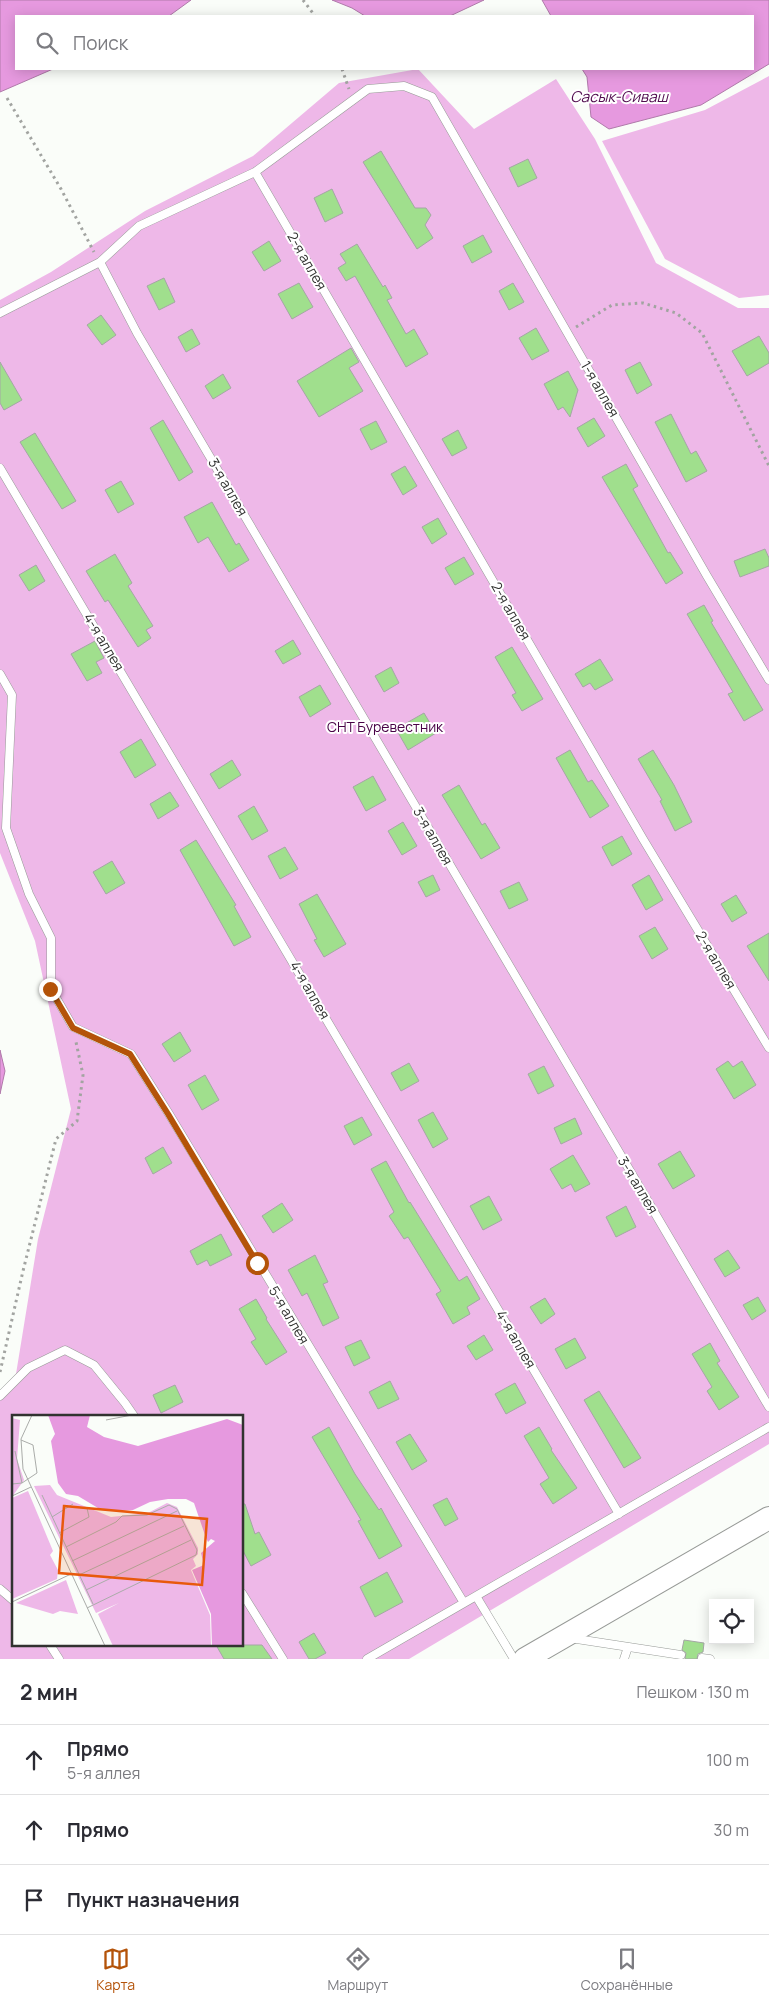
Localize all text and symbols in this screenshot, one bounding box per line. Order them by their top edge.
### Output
search box [15,15,754,70]
icon: search [33,29,61,57]
text: Поиск [73,30,128,56]
water label: Сасык-Сиваш [570,86,669,107]
street label: 2-я аллея [283,228,332,293]
street label: 1-я аллея [577,357,624,420]
street label: 3-я аллея [204,454,253,519]
street label: 2-я аллея [487,578,536,643]
street label: 4-я аллея [80,609,129,674]
park label: СНТ Буревестник [327,717,444,736]
street label: 3-я аллея [409,803,458,868]
street label: 2-я аллея [692,927,741,992]
street label: 4-я аллея [286,957,335,1022]
route end [39,978,62,1001]
street label: 3-я аллея [614,1152,663,1217]
route start [246,1252,269,1275]
street label: 5-я аллея [265,1282,314,1347]
street label: 4-я аллея [492,1306,541,1371]
inset map [12,1415,244,1646]
map controls [709,1599,754,1644]
button: locate [709,1599,754,1644]
text: 2 мин [20,1678,78,1706]
text: Пешком · 130 m [637,1681,749,1703]
text: Прямо [67,1736,129,1762]
icon: ahead [20,1746,48,1774]
text: 100 m [706,1749,749,1771]
text: 5-я аллея [67,1762,140,1784]
icon: ahead [20,1816,48,1844]
text: Прямо [67,1817,129,1843]
text: 30 m [714,1819,749,1841]
icon: arrive [20,1886,48,1914]
text: Пункт назначения [67,1887,240,1913]
tab: Карта [96,1945,135,1994]
tab: Маршрут [327,1945,388,1994]
tab: Сохранённые [581,1945,673,1994]

